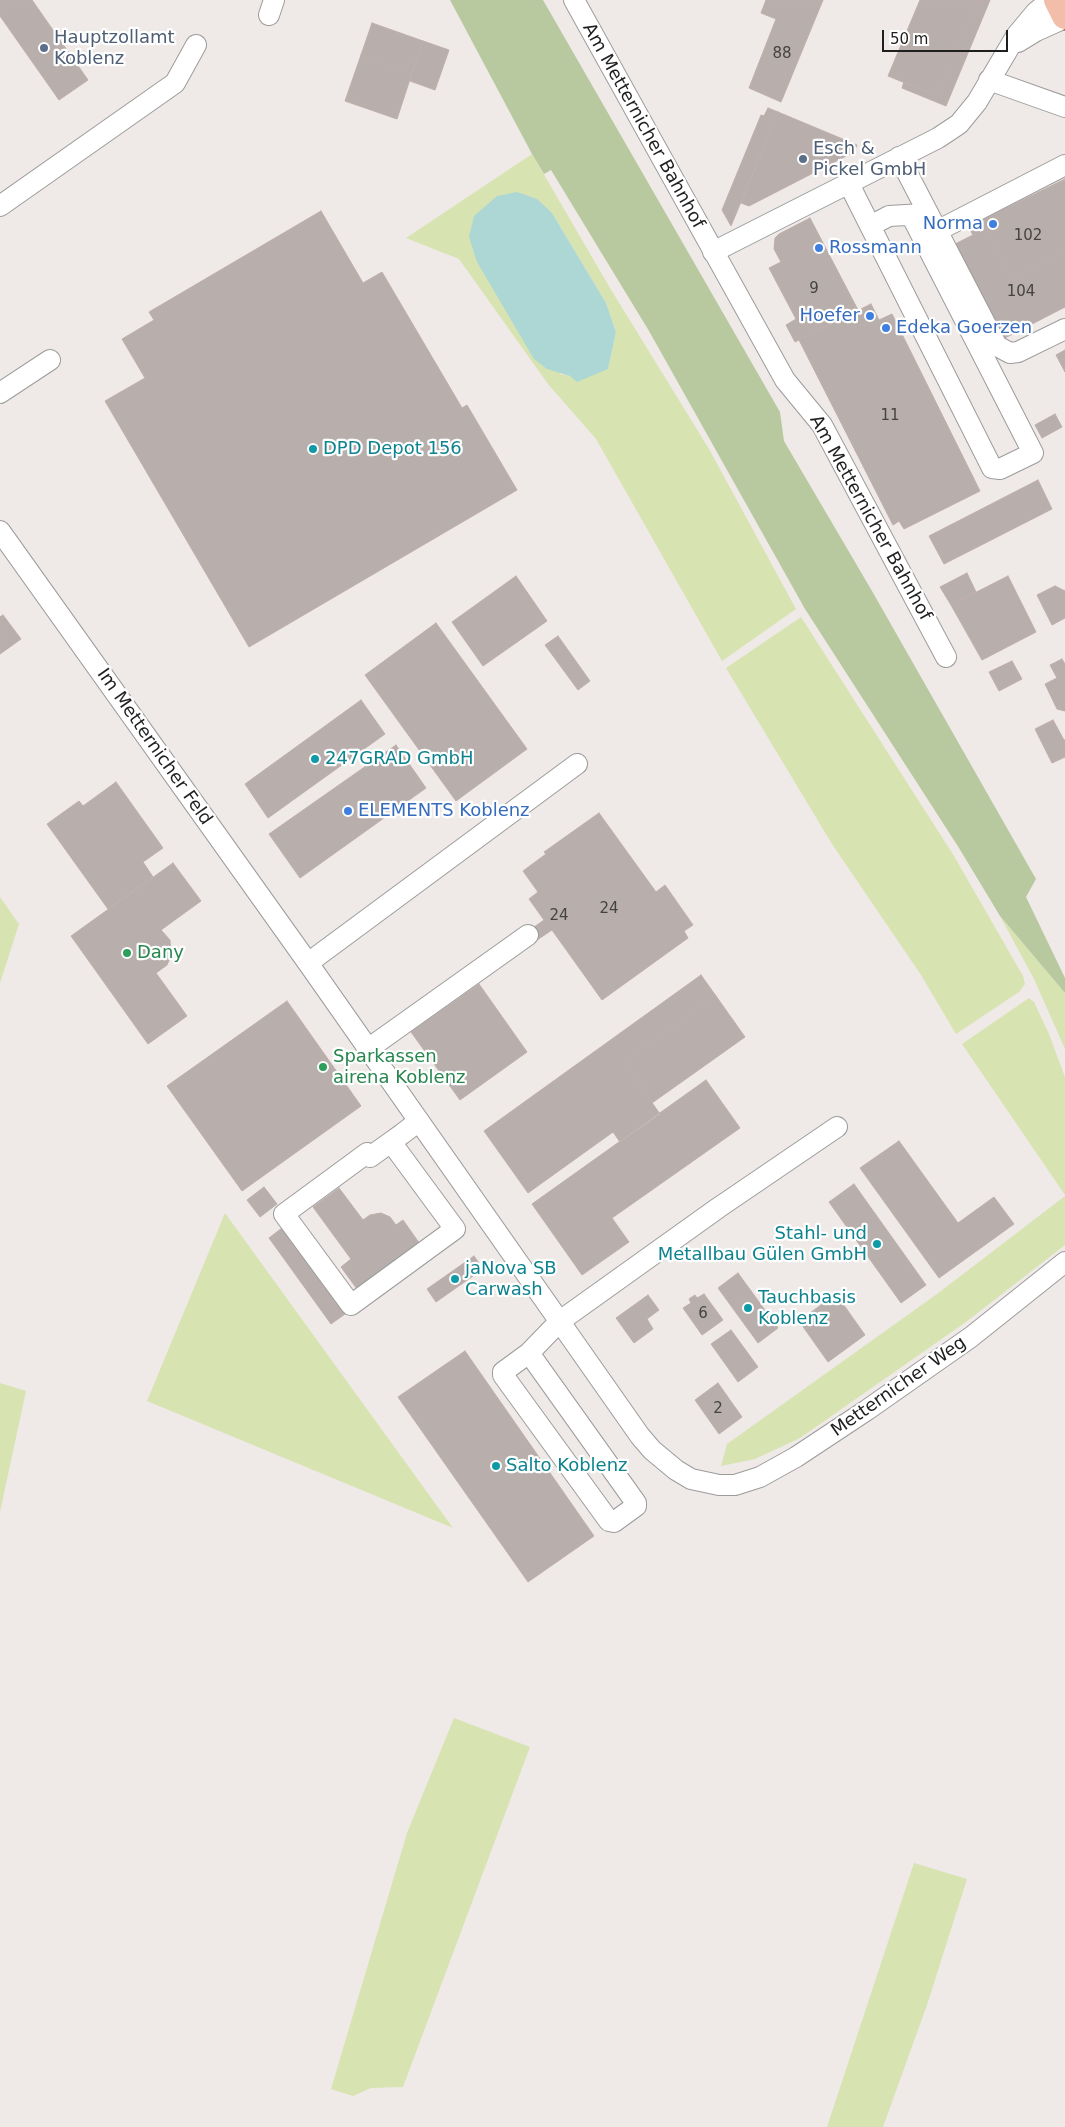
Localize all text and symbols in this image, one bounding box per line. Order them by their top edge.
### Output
street label: Am Metternicher Bahnhof [577,20,709,232]
scale bar [885,20,1011,52]
place label: Hauptzollamt Koblenz [54,27,175,70]
text: 50 m [890,30,928,48]
marker: Hauptzollamt Koblenz [38,42,50,54]
house number: 88 [772,45,792,63]
place label: Esch & Pickel GmbH [813,138,926,180]
marker: Esch & Pickel GmbH [797,153,809,165]
place label: Norma [923,213,983,235]
marker: Norma [987,218,999,230]
house number: 102 [1014,227,1042,245]
place label: Rossmann [829,237,922,259]
marker: Rossmann [813,242,825,254]
house number: 9 [809,280,819,298]
house number: 104 [1007,283,1035,301]
place label: Hoefer [800,305,860,327]
marker: Hoefer [864,310,876,322]
place label: Edeka Goerzen [896,317,1032,339]
marker: Edeka Goerzen [880,322,892,334]
house number: 11 [880,407,900,425]
street label: Am Metternicher Bahnhof [804,412,936,624]
place label: DPD Depot 156 [323,438,462,460]
marker: DPD Depot 156 [307,443,319,455]
street label: Im Metternicher Feld [92,665,216,829]
place label: 247GRAD GmbH [325,748,473,770]
marker: 247GRAD GmbH [309,753,321,765]
place label: ELEMENTS Koblenz [358,800,530,822]
marker: ELEMENTS Koblenz [342,805,354,817]
house number: 24 [599,900,619,918]
house number: 24 [549,907,569,925]
place label: Dany [137,942,184,964]
marker: Dany [121,947,133,959]
place label: Sparkassen airena Koblenz [333,1046,466,1088]
marker: Sparkassen airena Koblenz [317,1061,329,1073]
place label: Stahl- und Metallbau Gülen GmbH [658,1223,867,1266]
marker: Stahl- und Metallbau Gülen GmbH [871,1238,883,1250]
place label: jaNova SB Carwash [465,1258,557,1300]
marker: jaNova SB Carwash [449,1273,461,1285]
place label: Tauchbasis Koblenz [758,1287,856,1330]
marker: Tauchbasis Koblenz [742,1302,754,1314]
house number: 6 [698,1305,708,1323]
street label: Metternicher Weg [827,1332,971,1442]
house number: 2 [713,1400,723,1418]
place label: Salto Koblenz [506,1455,628,1477]
marker: Salto Koblenz [490,1460,502,1472]

